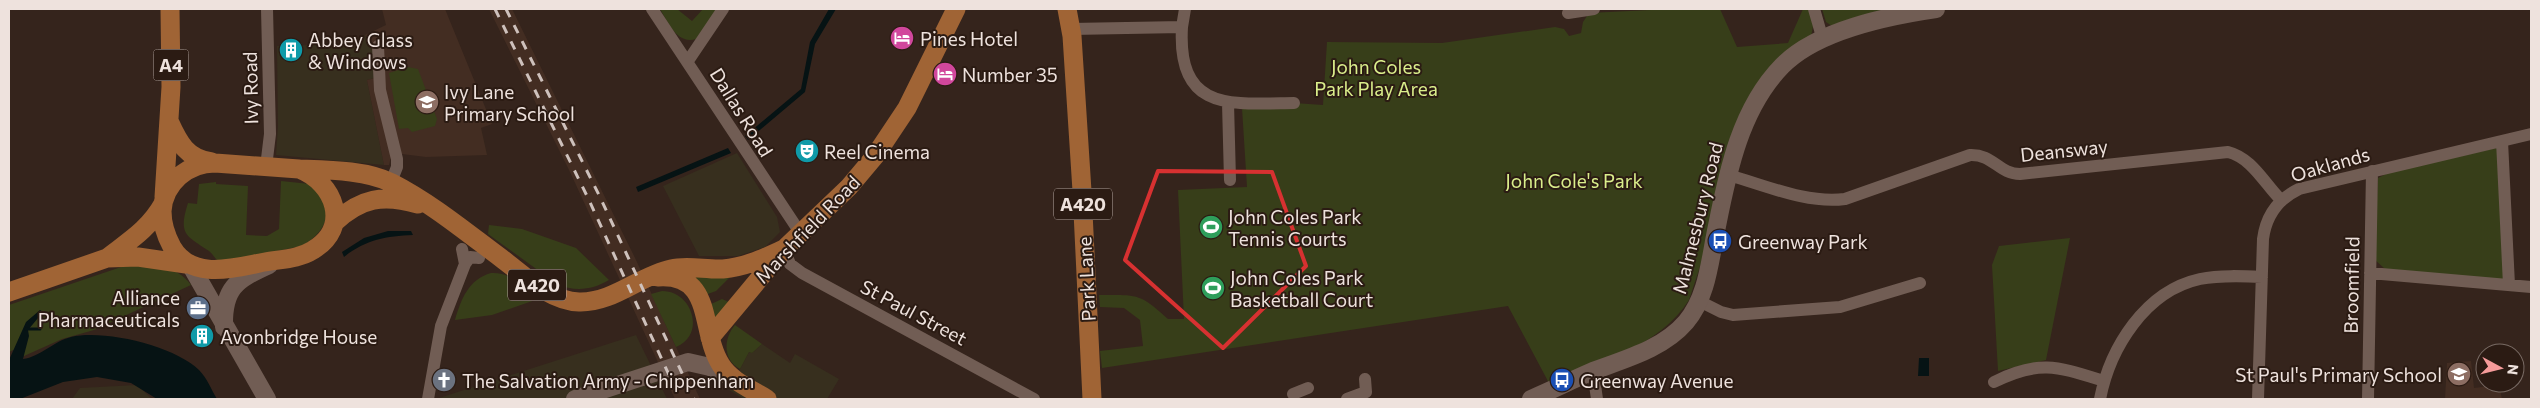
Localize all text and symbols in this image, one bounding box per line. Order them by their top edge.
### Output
hotel icon: Pines Hotel [889,25,915,51]
place label: Pines Hotel [920,27,1018,50]
place label: Abbey Glass & Windows [308,28,413,73]
building icon: Abbey Glass & Windows [278,37,304,63]
road number: A4 [154,50,188,80]
street label: Ivy Road [238,51,262,125]
park label: John Coles Park Play Area [1314,55,1438,100]
hotel icon: Number 35 [932,61,958,87]
street label: Dallas Road [706,63,778,161]
place label: Number 35 [962,63,1058,86]
place label: Ivy Lane Primary School [444,80,575,125]
school or university icon: Ivy Lane Primary School [414,89,440,115]
street label: Deansway [2019,134,2109,166]
theatre icon: Reel Cinema [794,138,820,164]
place label: Reel Cinema [824,140,930,163]
street label: Malmesbury Road [1667,140,1727,296]
street label: Oaklands [2288,142,2372,186]
park label: John Cole's Park [1505,169,1643,192]
street label: Marshfield Road [750,170,864,288]
road number: A420 [1054,188,1112,220]
place label: John Coles Park Tennis Courts [1228,205,1362,250]
sports icon: John Coles Park Tennis Courts [1198,214,1224,240]
bus stop icon: Greenway Park [1707,228,1733,254]
place label: Greenway Park [1738,230,1868,253]
street label: Park Lane [1072,236,1100,322]
street label: Broomfield [2339,236,2363,334]
place label: John Coles Park Basketball Court [1230,266,1373,311]
road number: A420 [508,270,566,300]
street label: St Paul Street [857,274,971,350]
sports icon: John Coles Park Basketball Court [1200,275,1226,301]
place label: Alliance Pharmaceuticals [38,286,180,331]
office icon: Alliance Pharmaceuticals [185,295,211,321]
building icon: Avonbridge House [189,323,215,349]
place label: Avonbridge House [220,325,377,348]
north arrow [2475,343,2525,393]
school or university icon: St Paul's Primary School [2446,361,2472,387]
place label: St Paul's Primary School [2235,363,2442,386]
text: N [2504,363,2522,376]
church icon: The Salvation Army - Chippenham [431,367,457,393]
bus stop icon: Greenway Avenue [1549,367,1575,393]
place label: The Salvation Army - Chippenham [462,369,754,392]
place label: Greenway Avenue [1580,369,1733,392]

